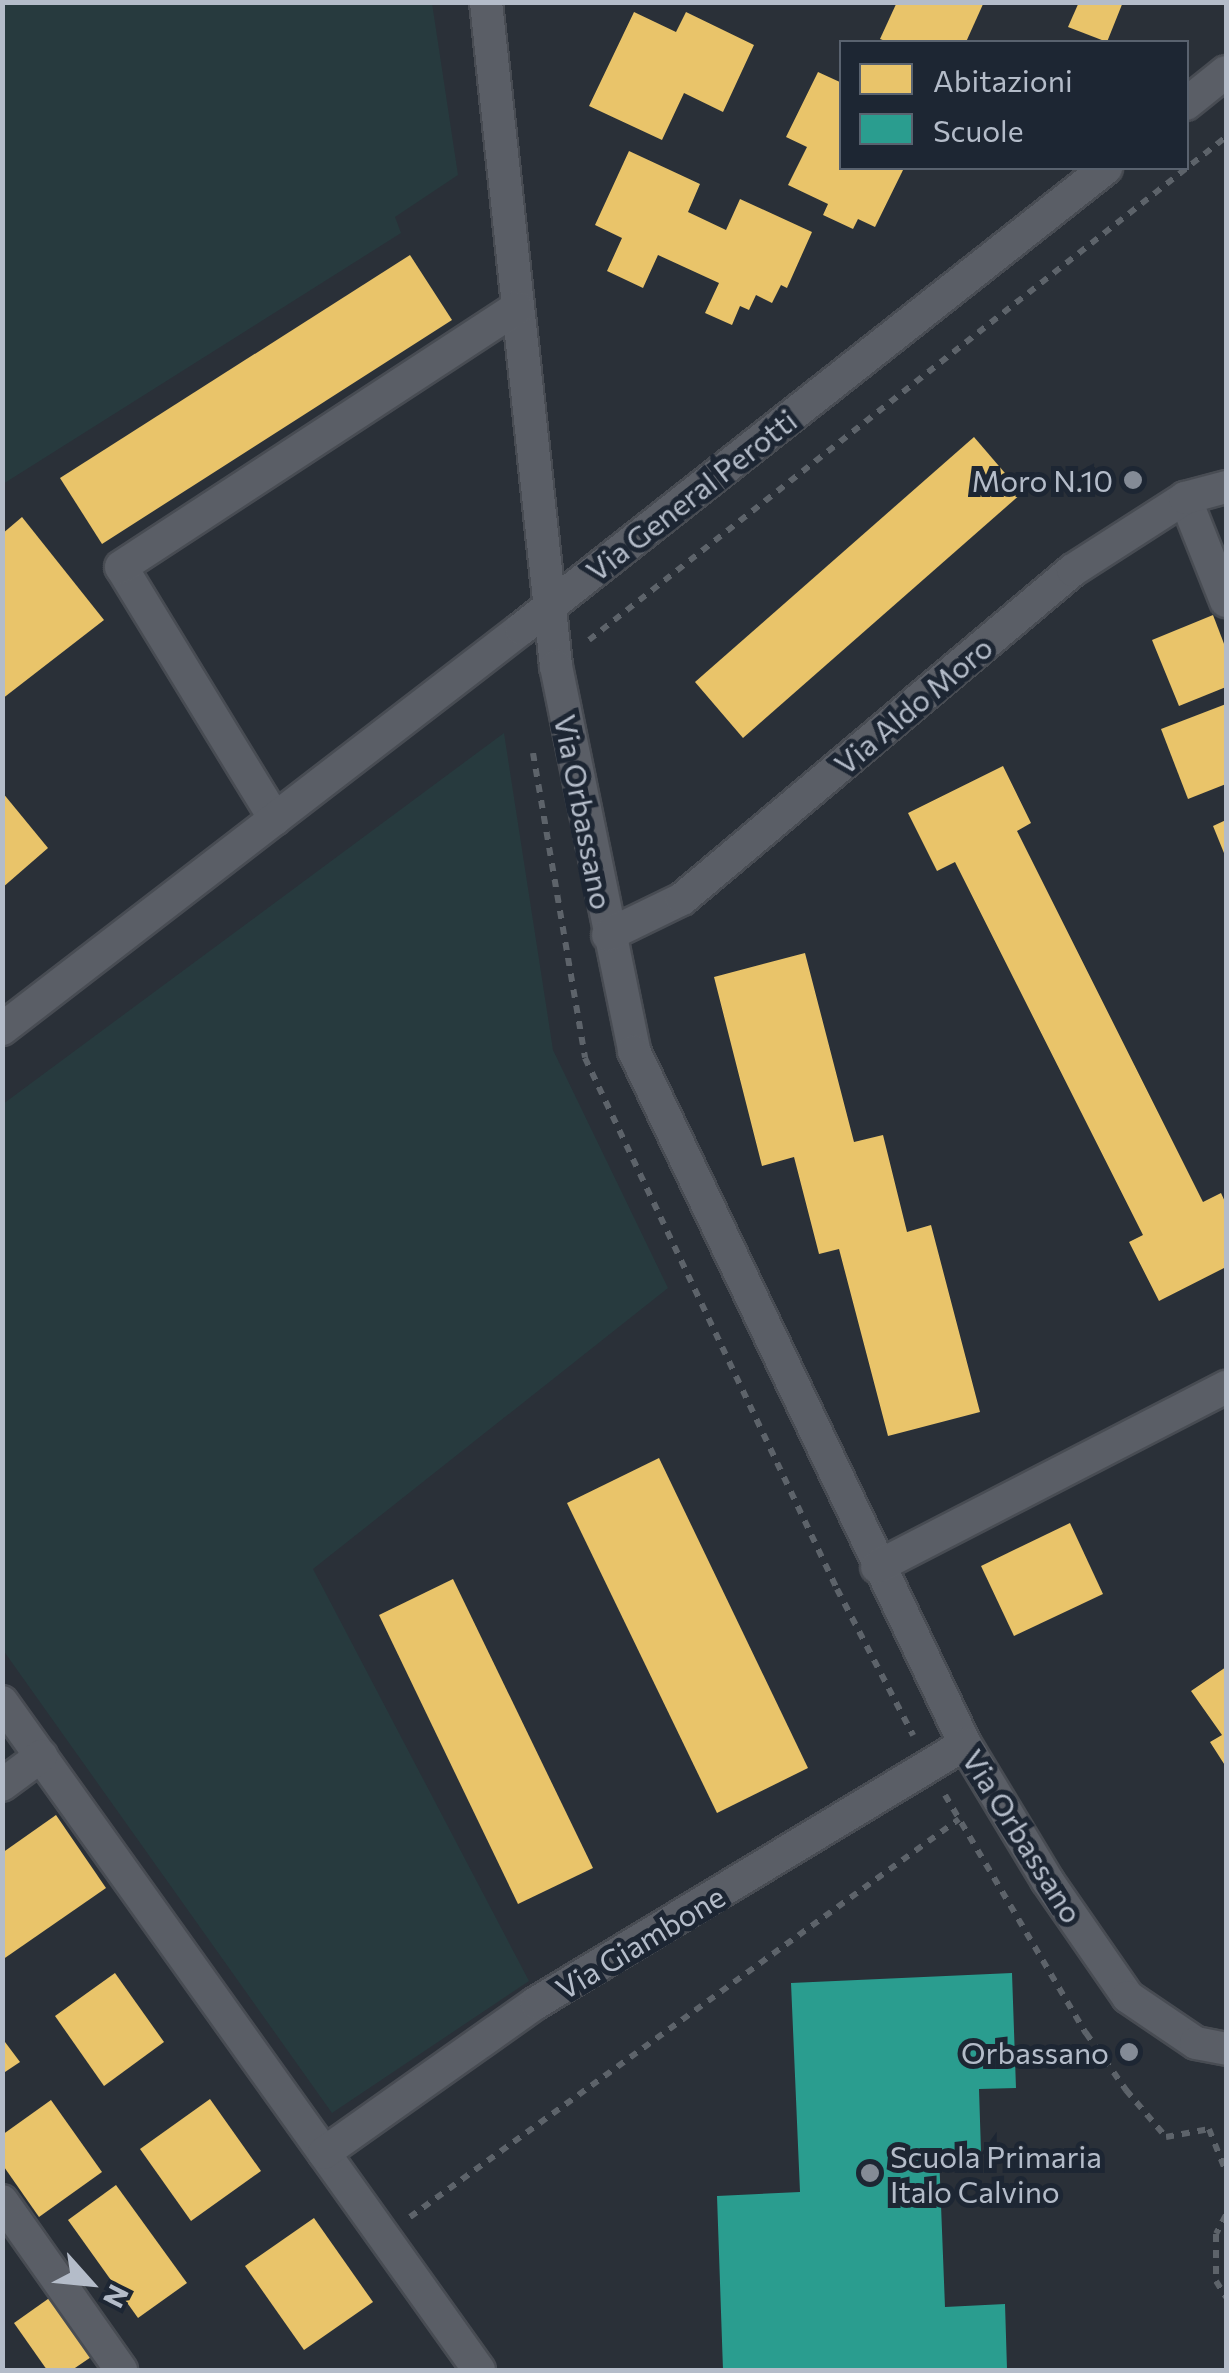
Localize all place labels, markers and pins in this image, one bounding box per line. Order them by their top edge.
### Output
place label: Moro N.10 [972,462,1113,498]
marker: Moro N.10 [1122,469,1144,491]
place label: Orbassano [961,2034,1109,2070]
marker: Orbassano [1118,2041,1140,2063]
place label: Scuola Primaria Italo Calvino [890,2138,1102,2208]
marker: Scuola Primaria Italo Calvino [859,2162,881,2184]

